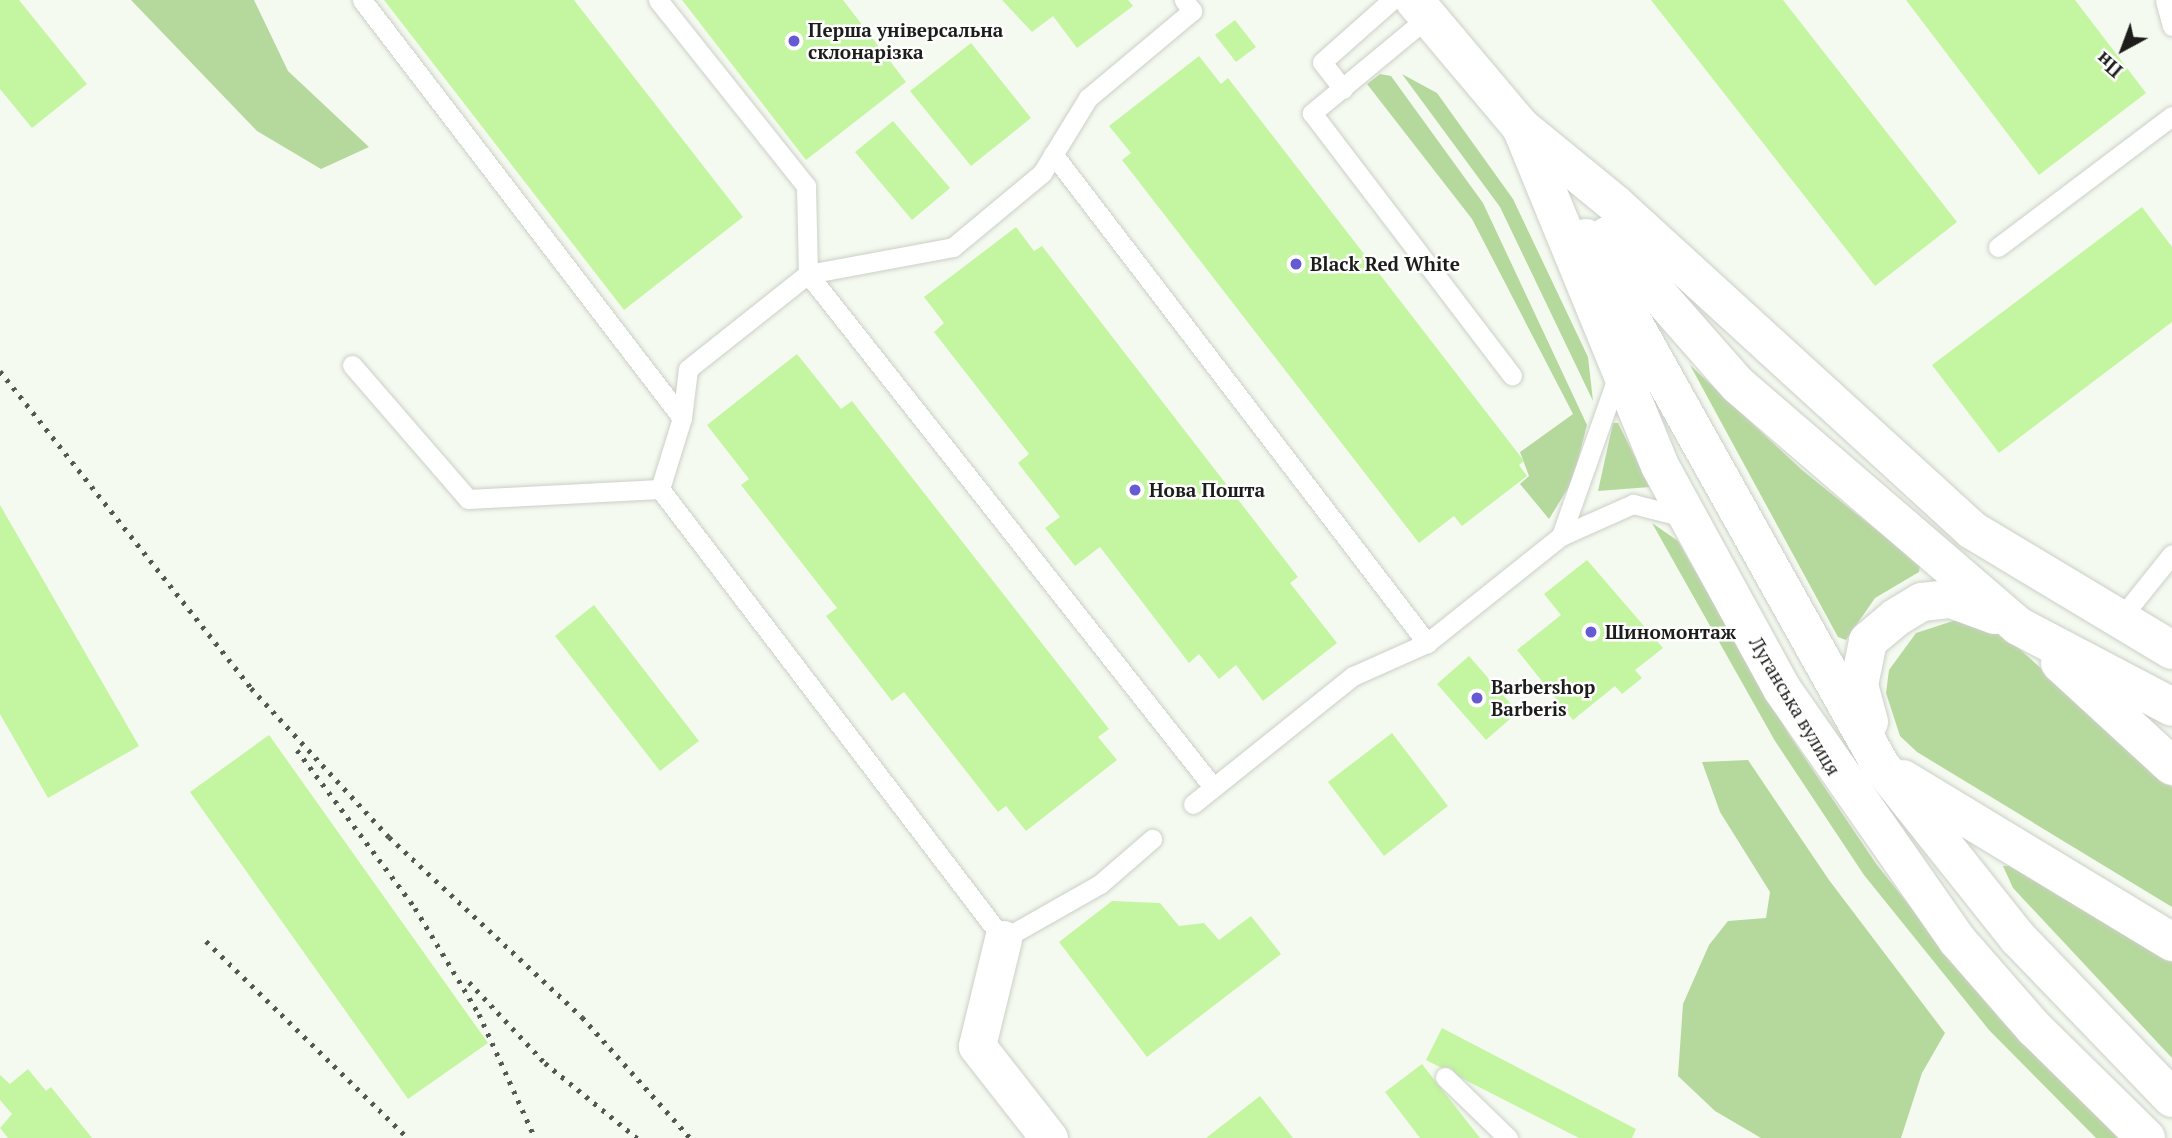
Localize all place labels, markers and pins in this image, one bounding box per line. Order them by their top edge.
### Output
place label: Перша універсальна склонарізка [808,19,1003,63]
marker: Перша універсальна склонарізка [786,33,802,49]
place label: Black Red White [1310,253,1460,275]
marker: Black Red White [1288,256,1304,272]
place label: Нова Пошта [1149,479,1265,501]
marker: Нова Пошта [1127,482,1143,498]
place label: Шиномонтаж [1605,621,1736,643]
marker: Шиномонтаж [1583,624,1599,640]
place label: Barbershop Barberis [1491,676,1595,720]
marker: Barbershop Barberis [1469,690,1485,706]

